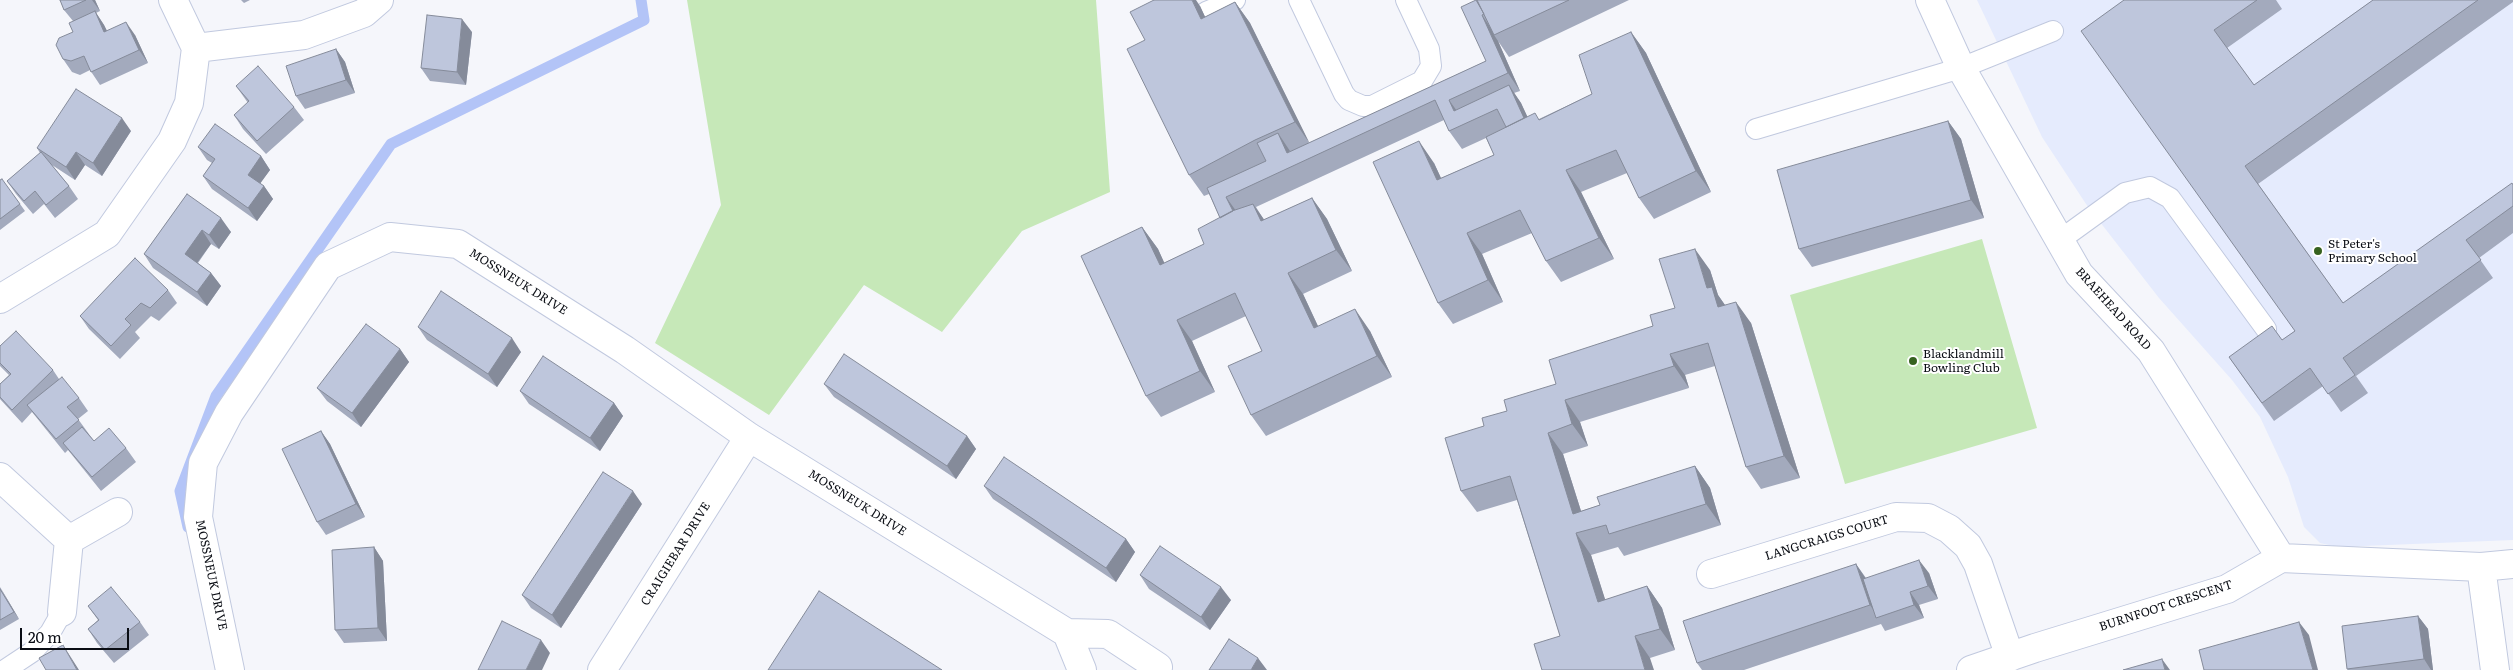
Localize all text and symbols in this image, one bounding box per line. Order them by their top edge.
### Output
place label: St Peter's Primary School [2328,237,2417,265]
marker: St Peter's Primary School [2312,245,2324,257]
street label: MOSSNEUK DRIVE [466,246,570,318]
street label: BRAEHEAD ROAD [2072,265,2154,353]
place label: Blacklandmill Bowling Club [1923,347,2004,375]
marker: Blacklandmill Bowling Club [1907,355,1919,367]
street label: MOSSNEUK DRIVE [805,467,909,539]
street label: CRAIGIEBAR DRIVE [638,500,714,608]
street label: LANGCRAIGS COURT [1763,512,1891,564]
street label: MOSSNEUK DRIVE [192,518,230,632]
street label: BURNFOOT CRESCENT [2097,578,2235,634]
scale bar [22,618,131,650]
text: 20 m [28,625,62,648]

